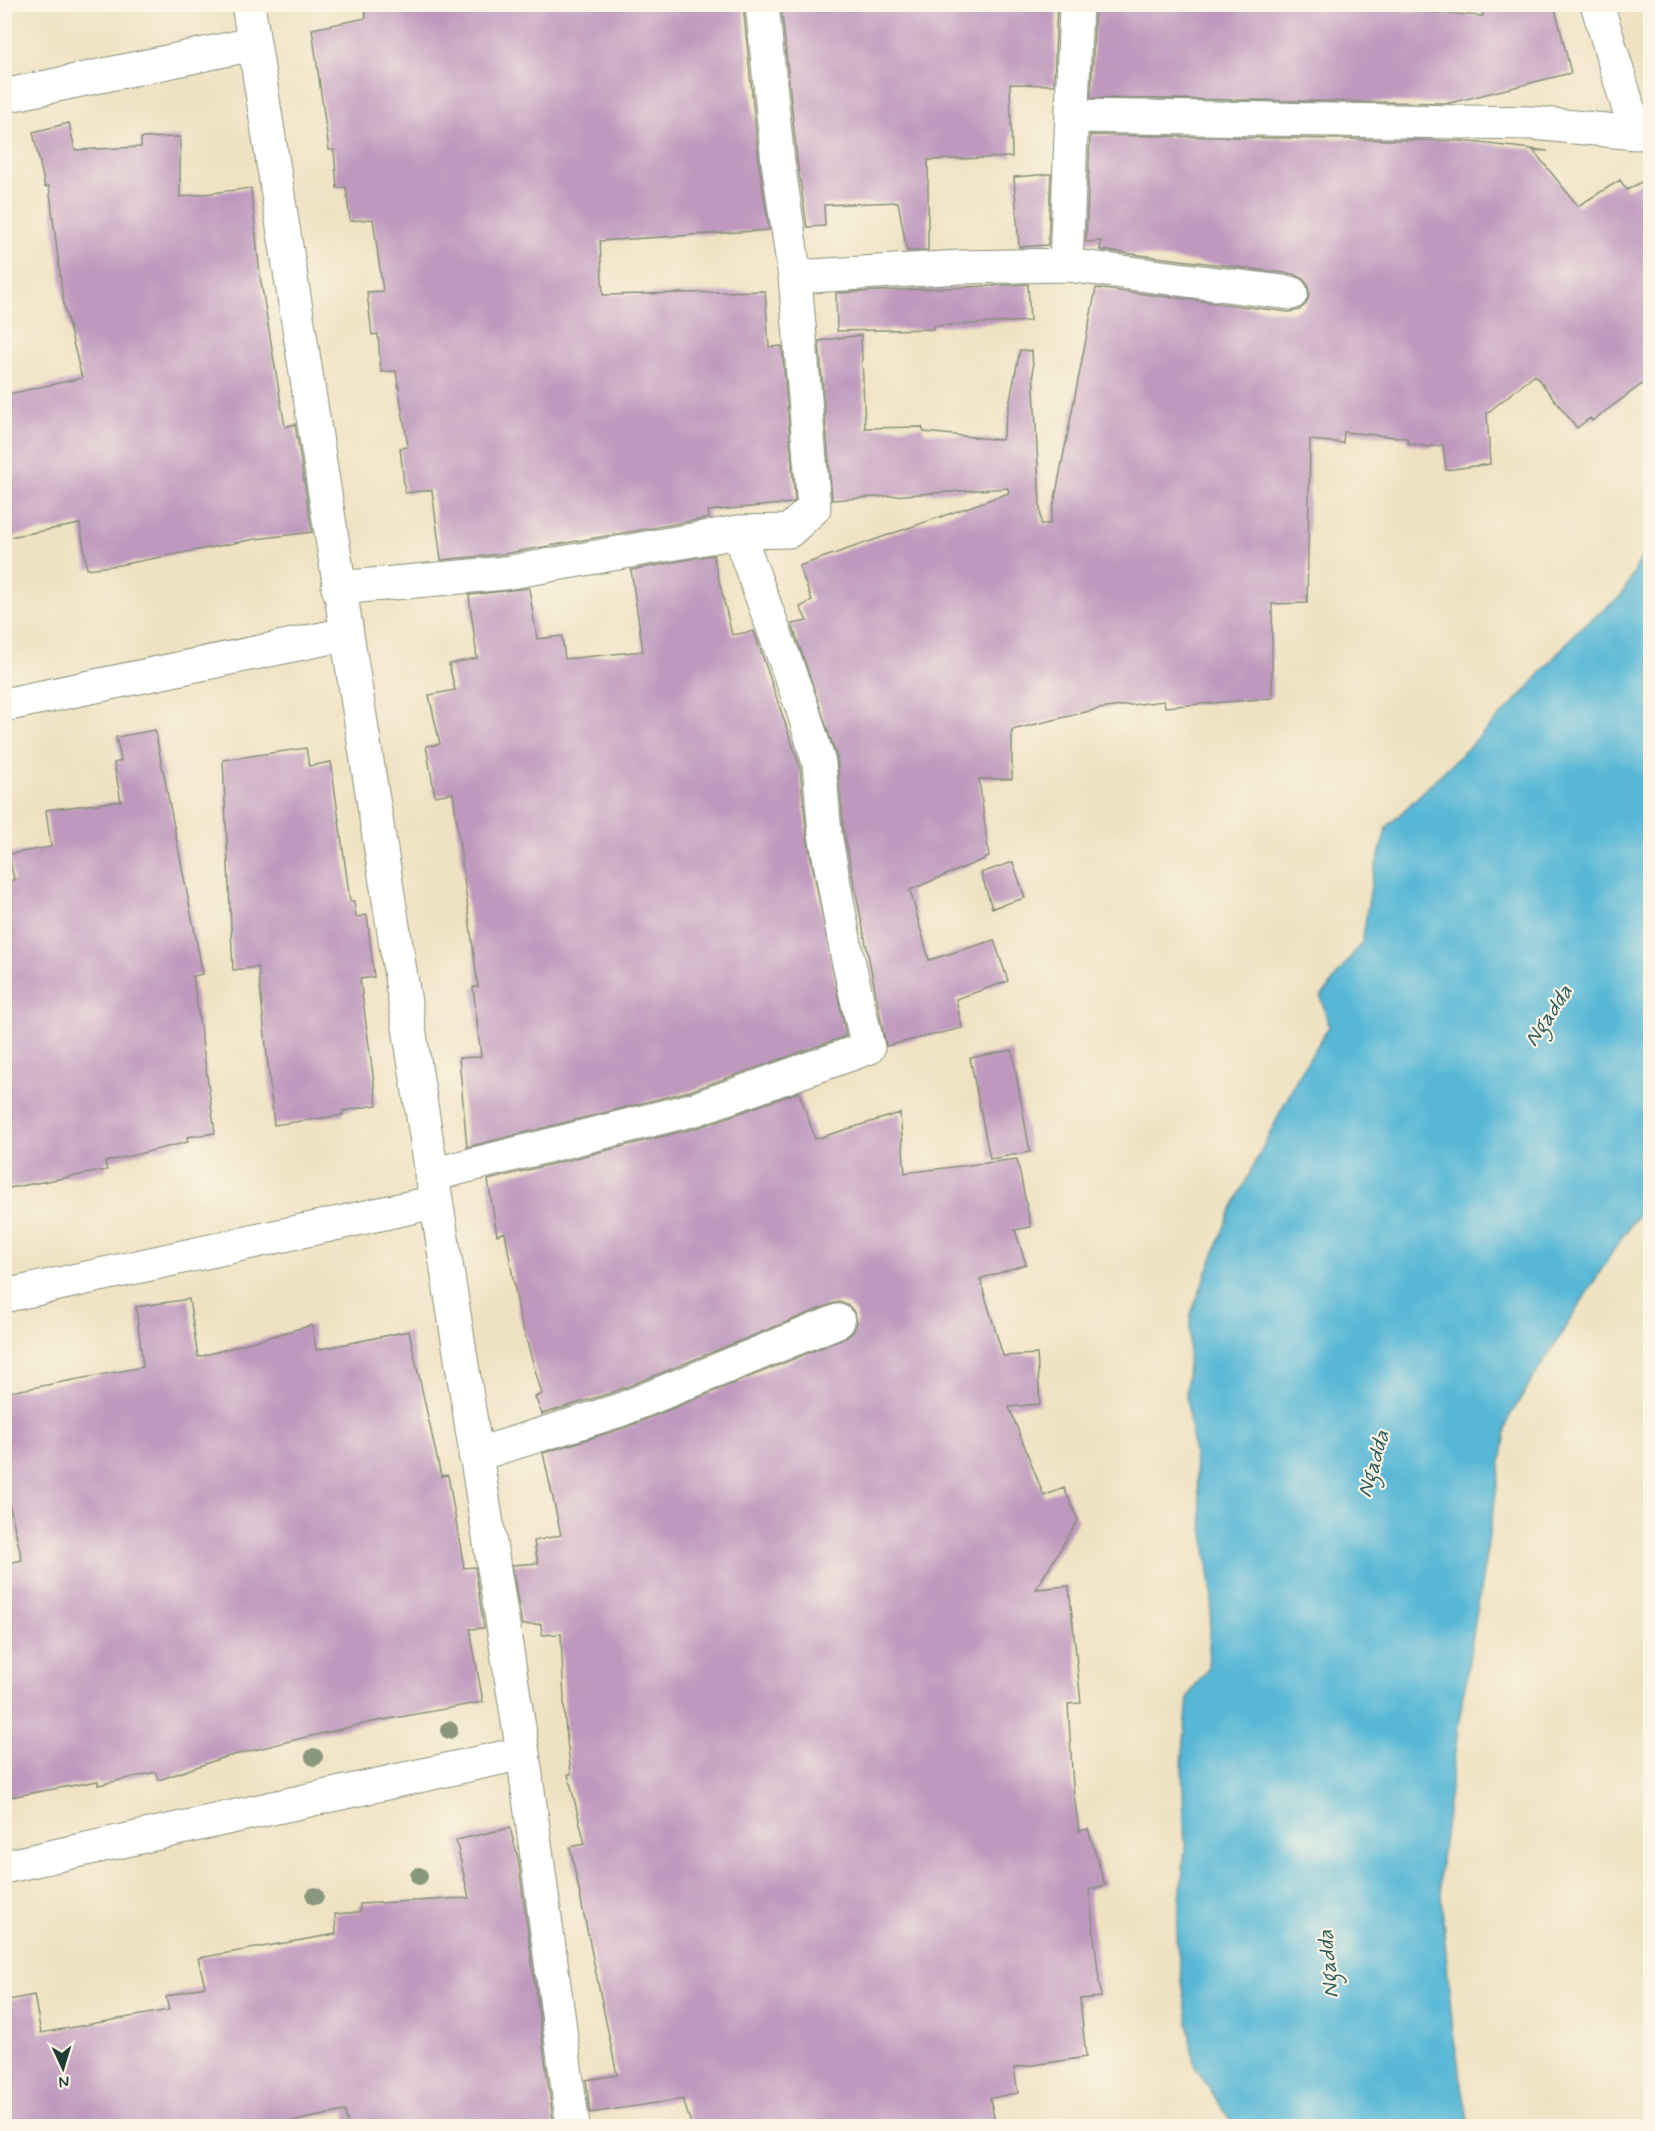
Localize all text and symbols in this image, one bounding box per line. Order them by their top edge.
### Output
water label: Ngadda [1518,980,1582,1054]
water label: Ngadda [1351,1427,1400,1502]
water label: Ngadda [1312,1928,1349,1999]
north arrow [33,2038,93,2098]
text: N [58,2071,70,2092]

